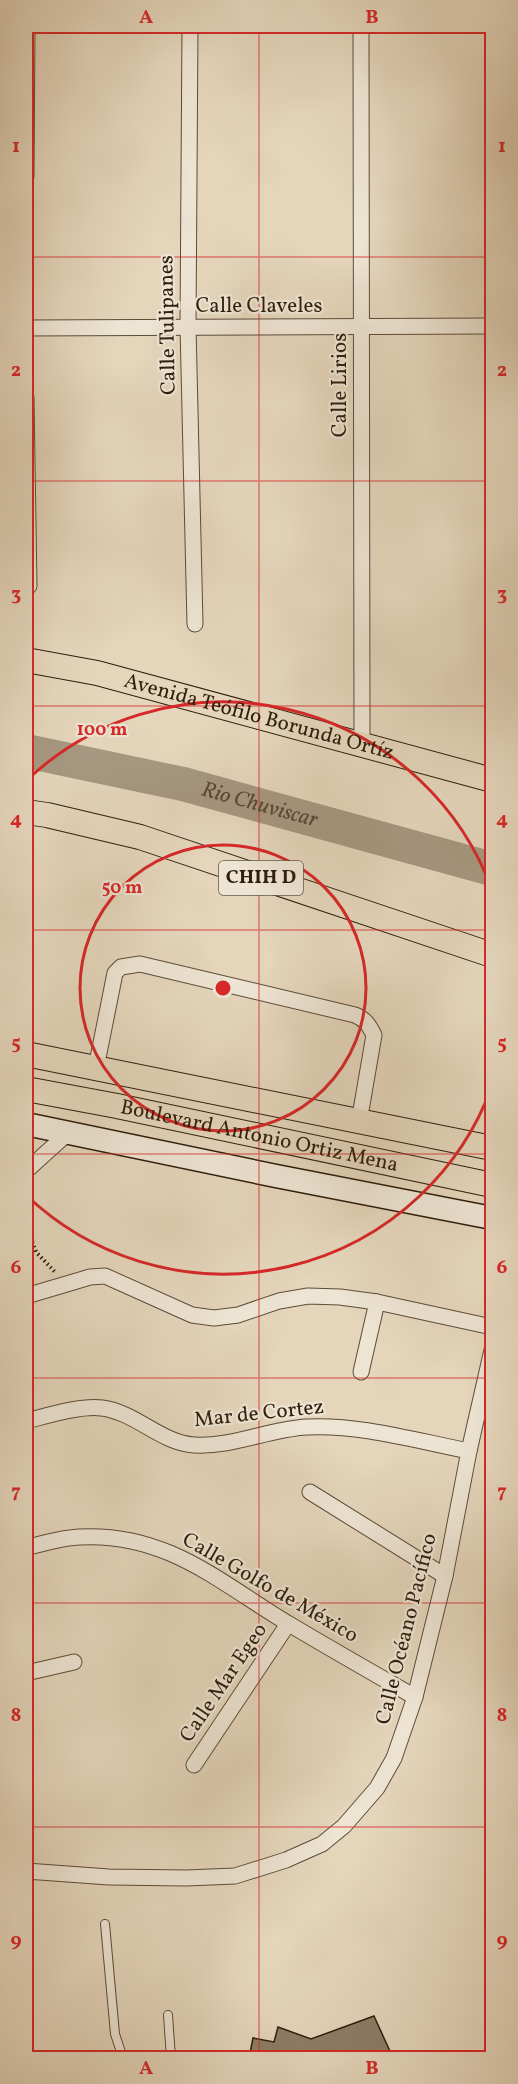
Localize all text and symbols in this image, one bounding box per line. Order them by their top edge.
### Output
text: A [139,4,153,32]
text: B [365,4,379,32]
text: 1 [12,133,20,161]
text: 1 [498,133,506,161]
street label: Calle Tulipanes [152,255,184,395]
street label: Calle Claveles [196,292,322,321]
street label: Calle Lirios [326,333,355,437]
text: 2 [11,357,21,385]
text: 2 [497,357,507,385]
text: 3 [11,581,21,609]
text: 3 [497,581,507,609]
street label: Avenida Teófilo Borunda Ortíz [121,666,397,767]
text: 100 m [77,718,127,743]
water label: Rio Chuviscar [198,774,322,836]
text: 4 [10,806,22,834]
text: 4 [496,806,508,834]
road number: CHIH D [219,861,303,895]
text: 50 m [102,876,142,901]
centre of rings [213,978,233,998]
text: 5 [11,1030,21,1058]
text: 5 [497,1030,507,1058]
street label: Boulevard Antonio Ortiz Mena [118,1093,401,1179]
text: 6 [11,1254,22,1282]
text: 6 [497,1254,508,1282]
street label: Mar de Cortez [193,1393,325,1435]
text: 7 [11,1478,21,1506]
text: 7 [497,1478,507,1506]
street label: Calle Golfo de México [177,1526,363,1650]
street label: Calle Océano Pacífico [369,1530,445,1728]
street label: Calle Mar Egeo [173,1618,275,1748]
text: 8 [11,1702,21,1730]
text: 8 [497,1702,507,1730]
text: 9 [10,1927,22,1955]
text: 9 [496,1927,508,1955]
text: A [139,2055,153,2083]
text: B [365,2055,379,2083]

